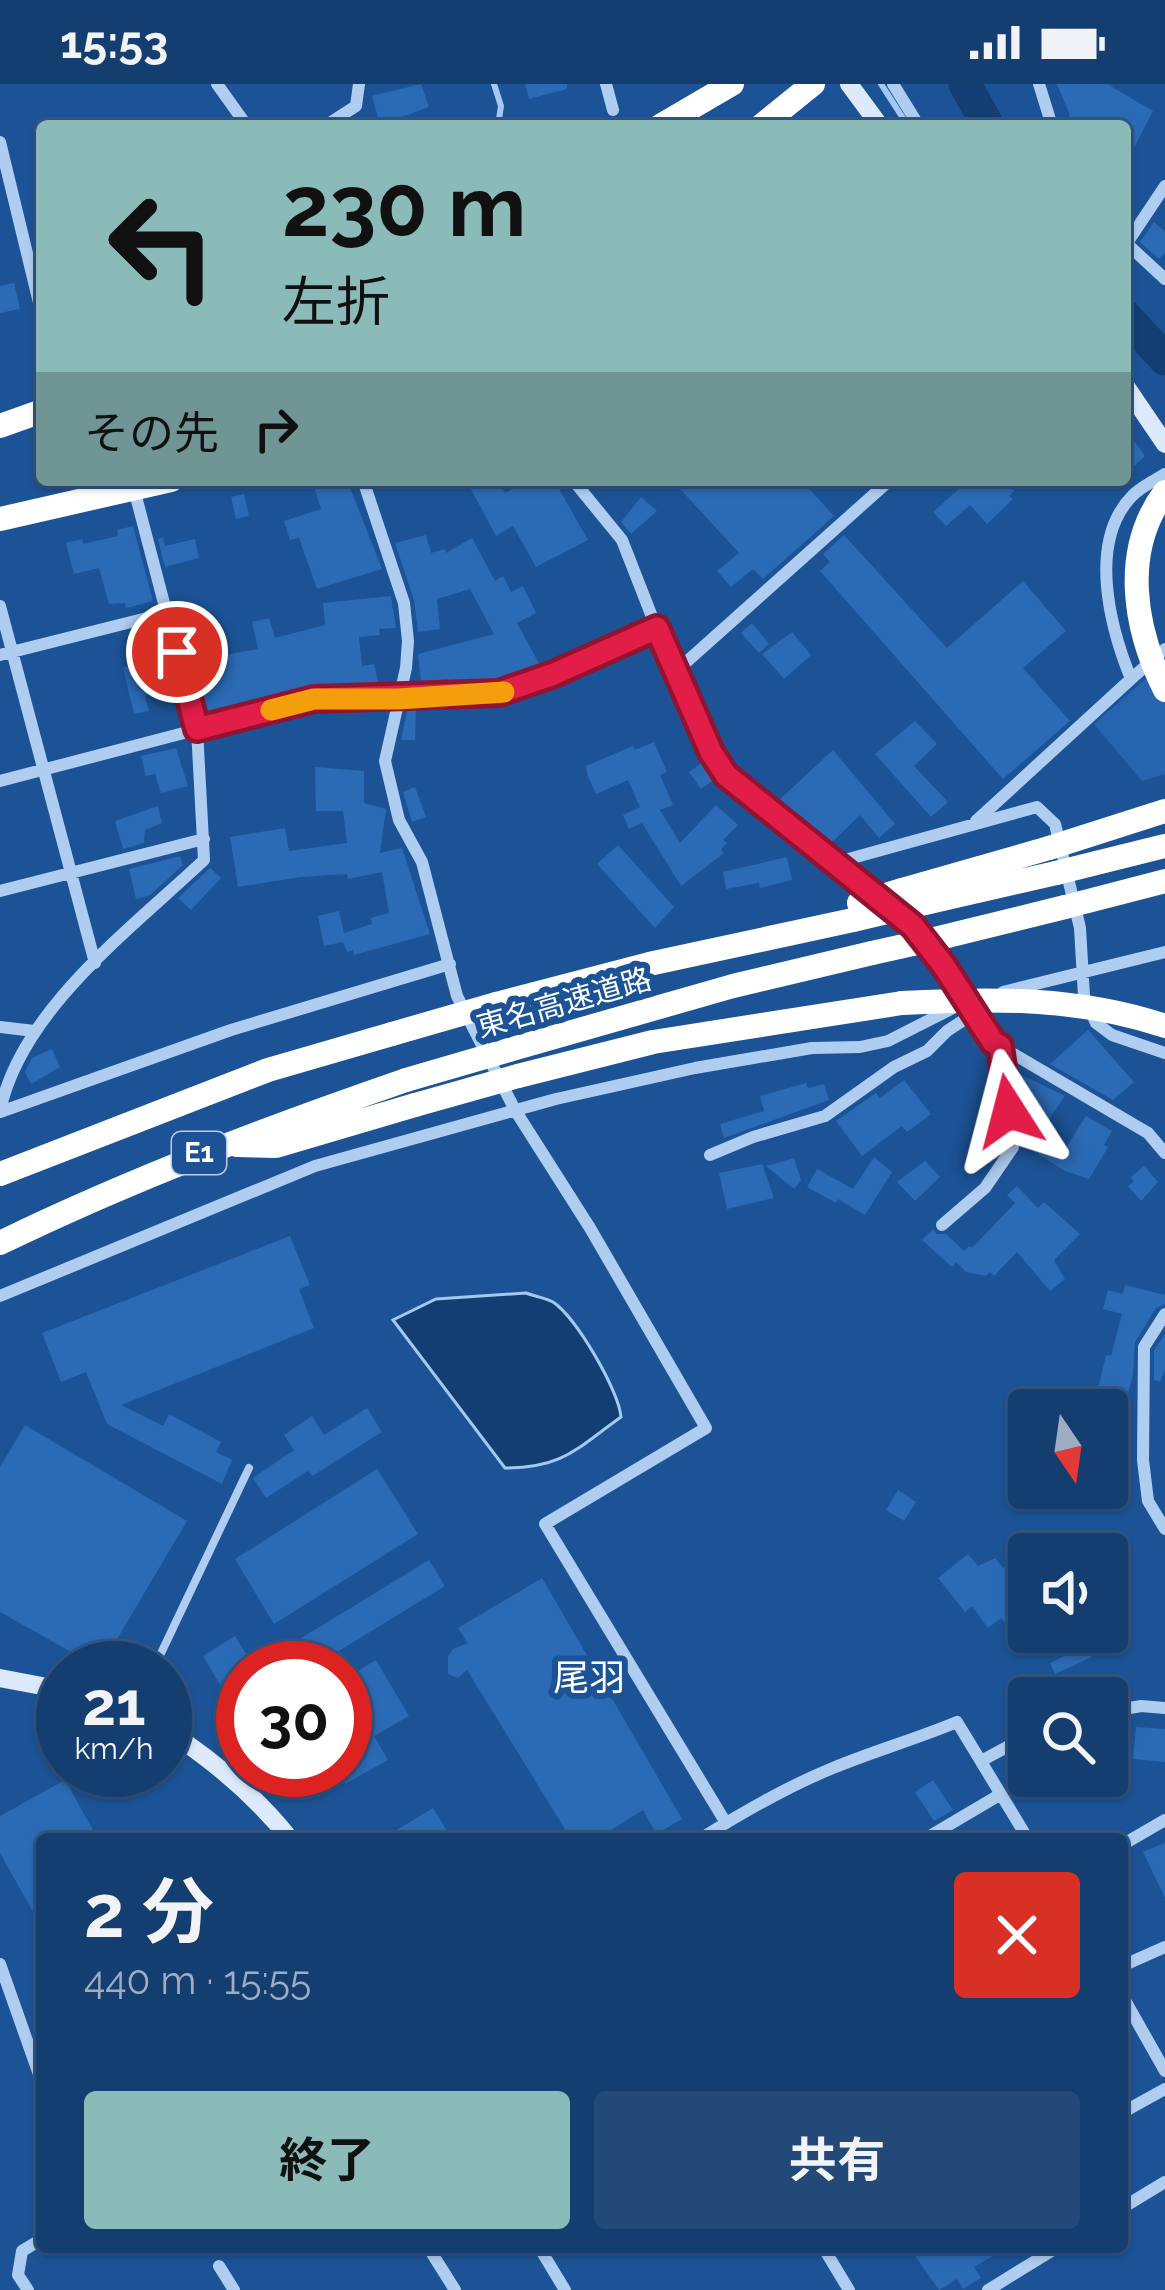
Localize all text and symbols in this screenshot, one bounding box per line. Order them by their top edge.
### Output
text: 15:53 [60,16,168,69]
text: 230 m [282,157,526,256]
icon: left [84,168,240,324]
text: 左折 [282,270,390,334]
icon: right [243,396,309,462]
text: その先 [84,407,219,460]
pin [126,601,228,703]
icon: arrive [144,619,210,685]
street label: 東名高速道路 [473,961,655,1044]
position arrow [946,1048,1072,1174]
road number: E1 [172,1132,226,1174]
north arrow [1008,1389,1128,1509]
map controls [1008,1389,1128,1797]
button: sound [1008,1533,1128,1653]
speed limit sign: 30 [216,1641,372,1797]
district label: 尾羽 [553,1656,625,1698]
text: 21 [82,1669,146,1739]
button: search [1008,1677,1128,1797]
text: km/h [74,1731,154,1766]
text: 2 分 [84,1869,214,1954]
button: close [954,1872,1080,1998]
text: 440 m · 15:55 [84,1957,311,2003]
button: 終了 [84,2091,570,2229]
button: 共有 [594,2091,1080,2229]

